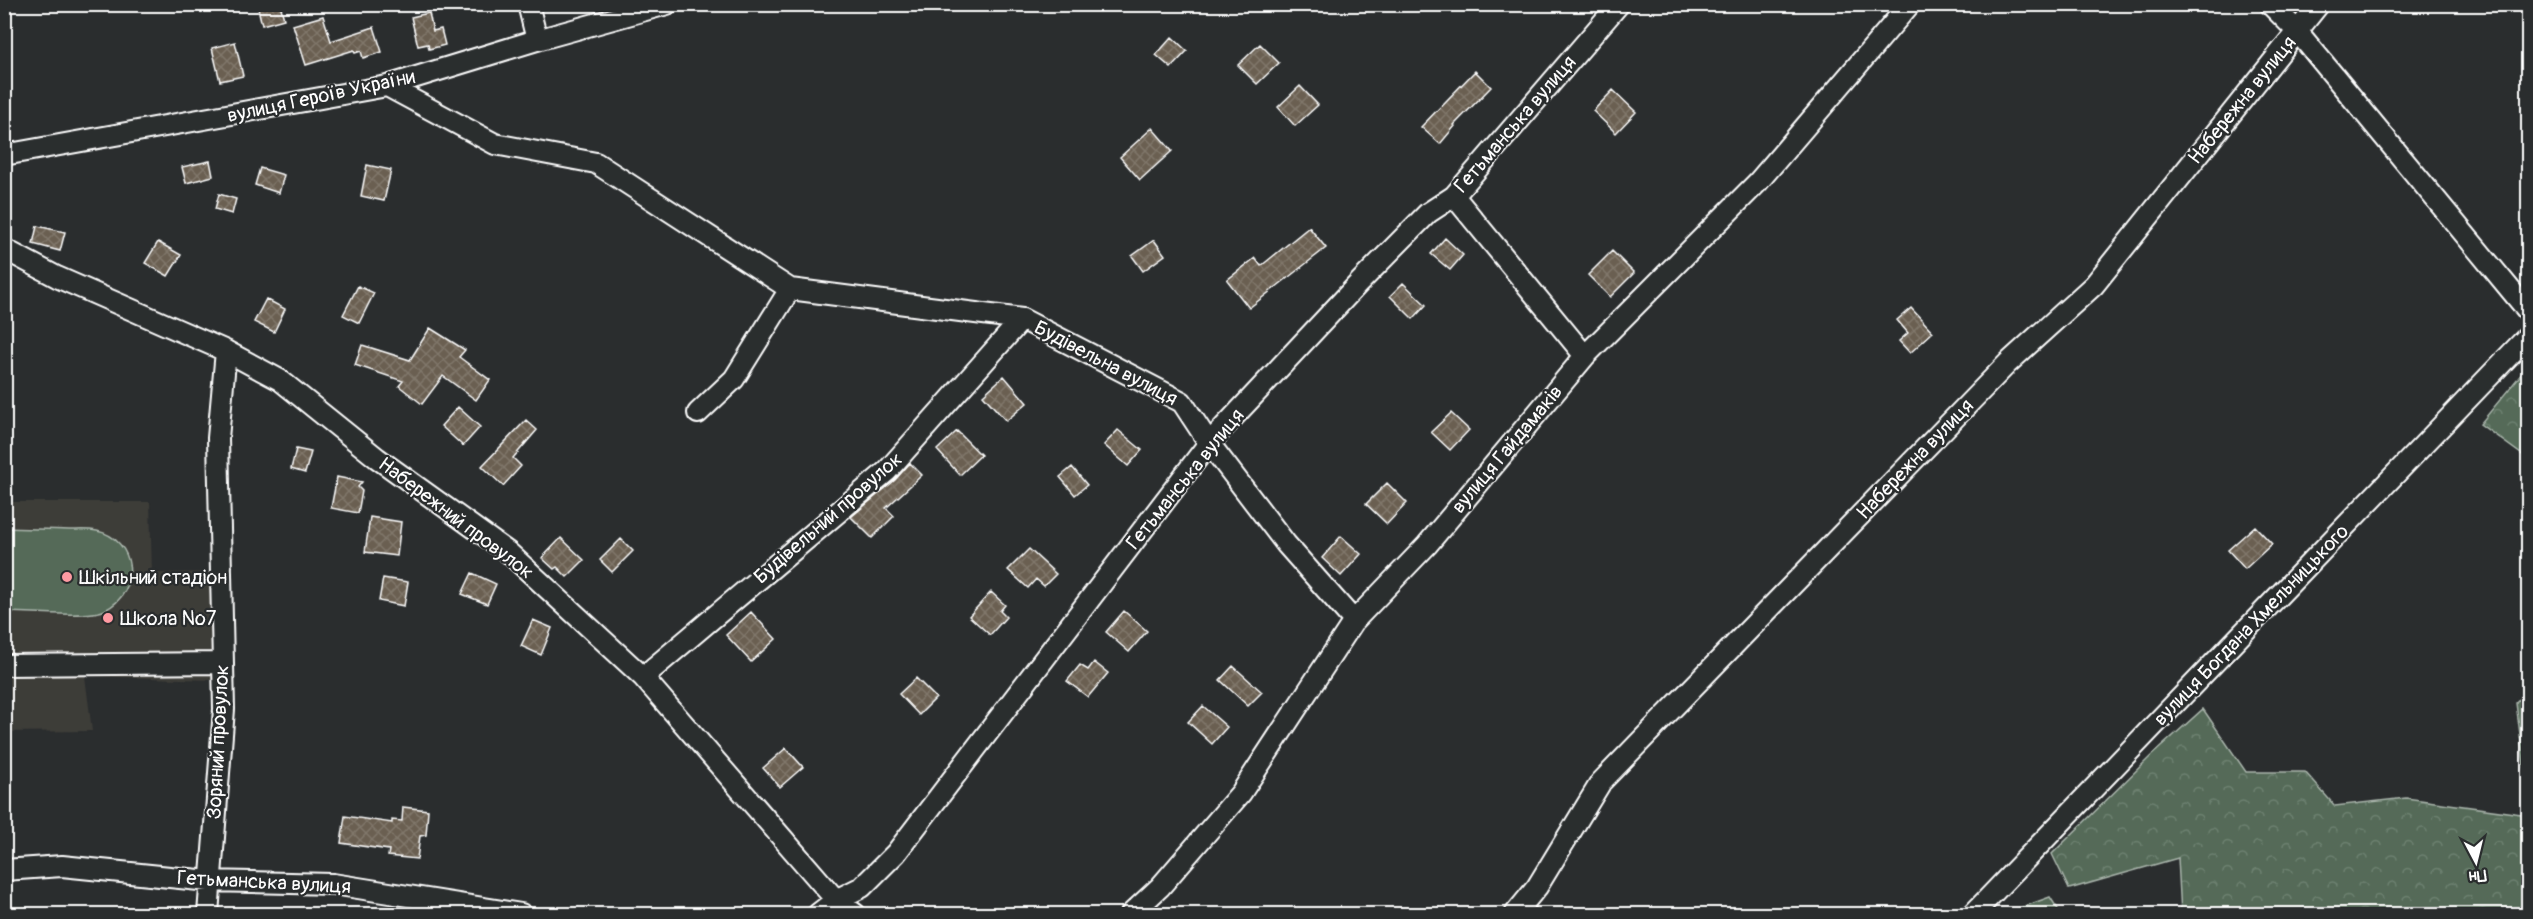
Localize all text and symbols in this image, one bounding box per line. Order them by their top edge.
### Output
street label: Набережна вулиця [2183,31,2301,169]
street label: Гетьманська вулиця [1448,50,1582,198]
street label: вулиця Героїв України [225,64,417,128]
street label: Будівельна вулиця [1030,315,1182,411]
street label: вулиця Гайдамаків [1446,380,1568,518]
street label: Набережна вулиця [1851,393,1979,525]
street label: Гетьманська вулиця [1120,403,1250,555]
street label: Будівельний провулок [749,447,907,589]
street label: Набережний провулок [373,451,539,585]
street label: вулиця Богдана Хмельницького [2148,519,2354,731]
place label: Шкільний стадіон [79,565,227,590]
marker: Шкільний стадіон [60,570,74,584]
place label: Школа №7 [120,606,217,631]
marker: Школа №7 [101,611,115,625]
street label: Зоряний провулок [201,664,235,820]
north arrow [2446,832,2506,892]
street label: Гетьманська вулиця [176,865,352,899]
text: Пн [2468,865,2488,887]

